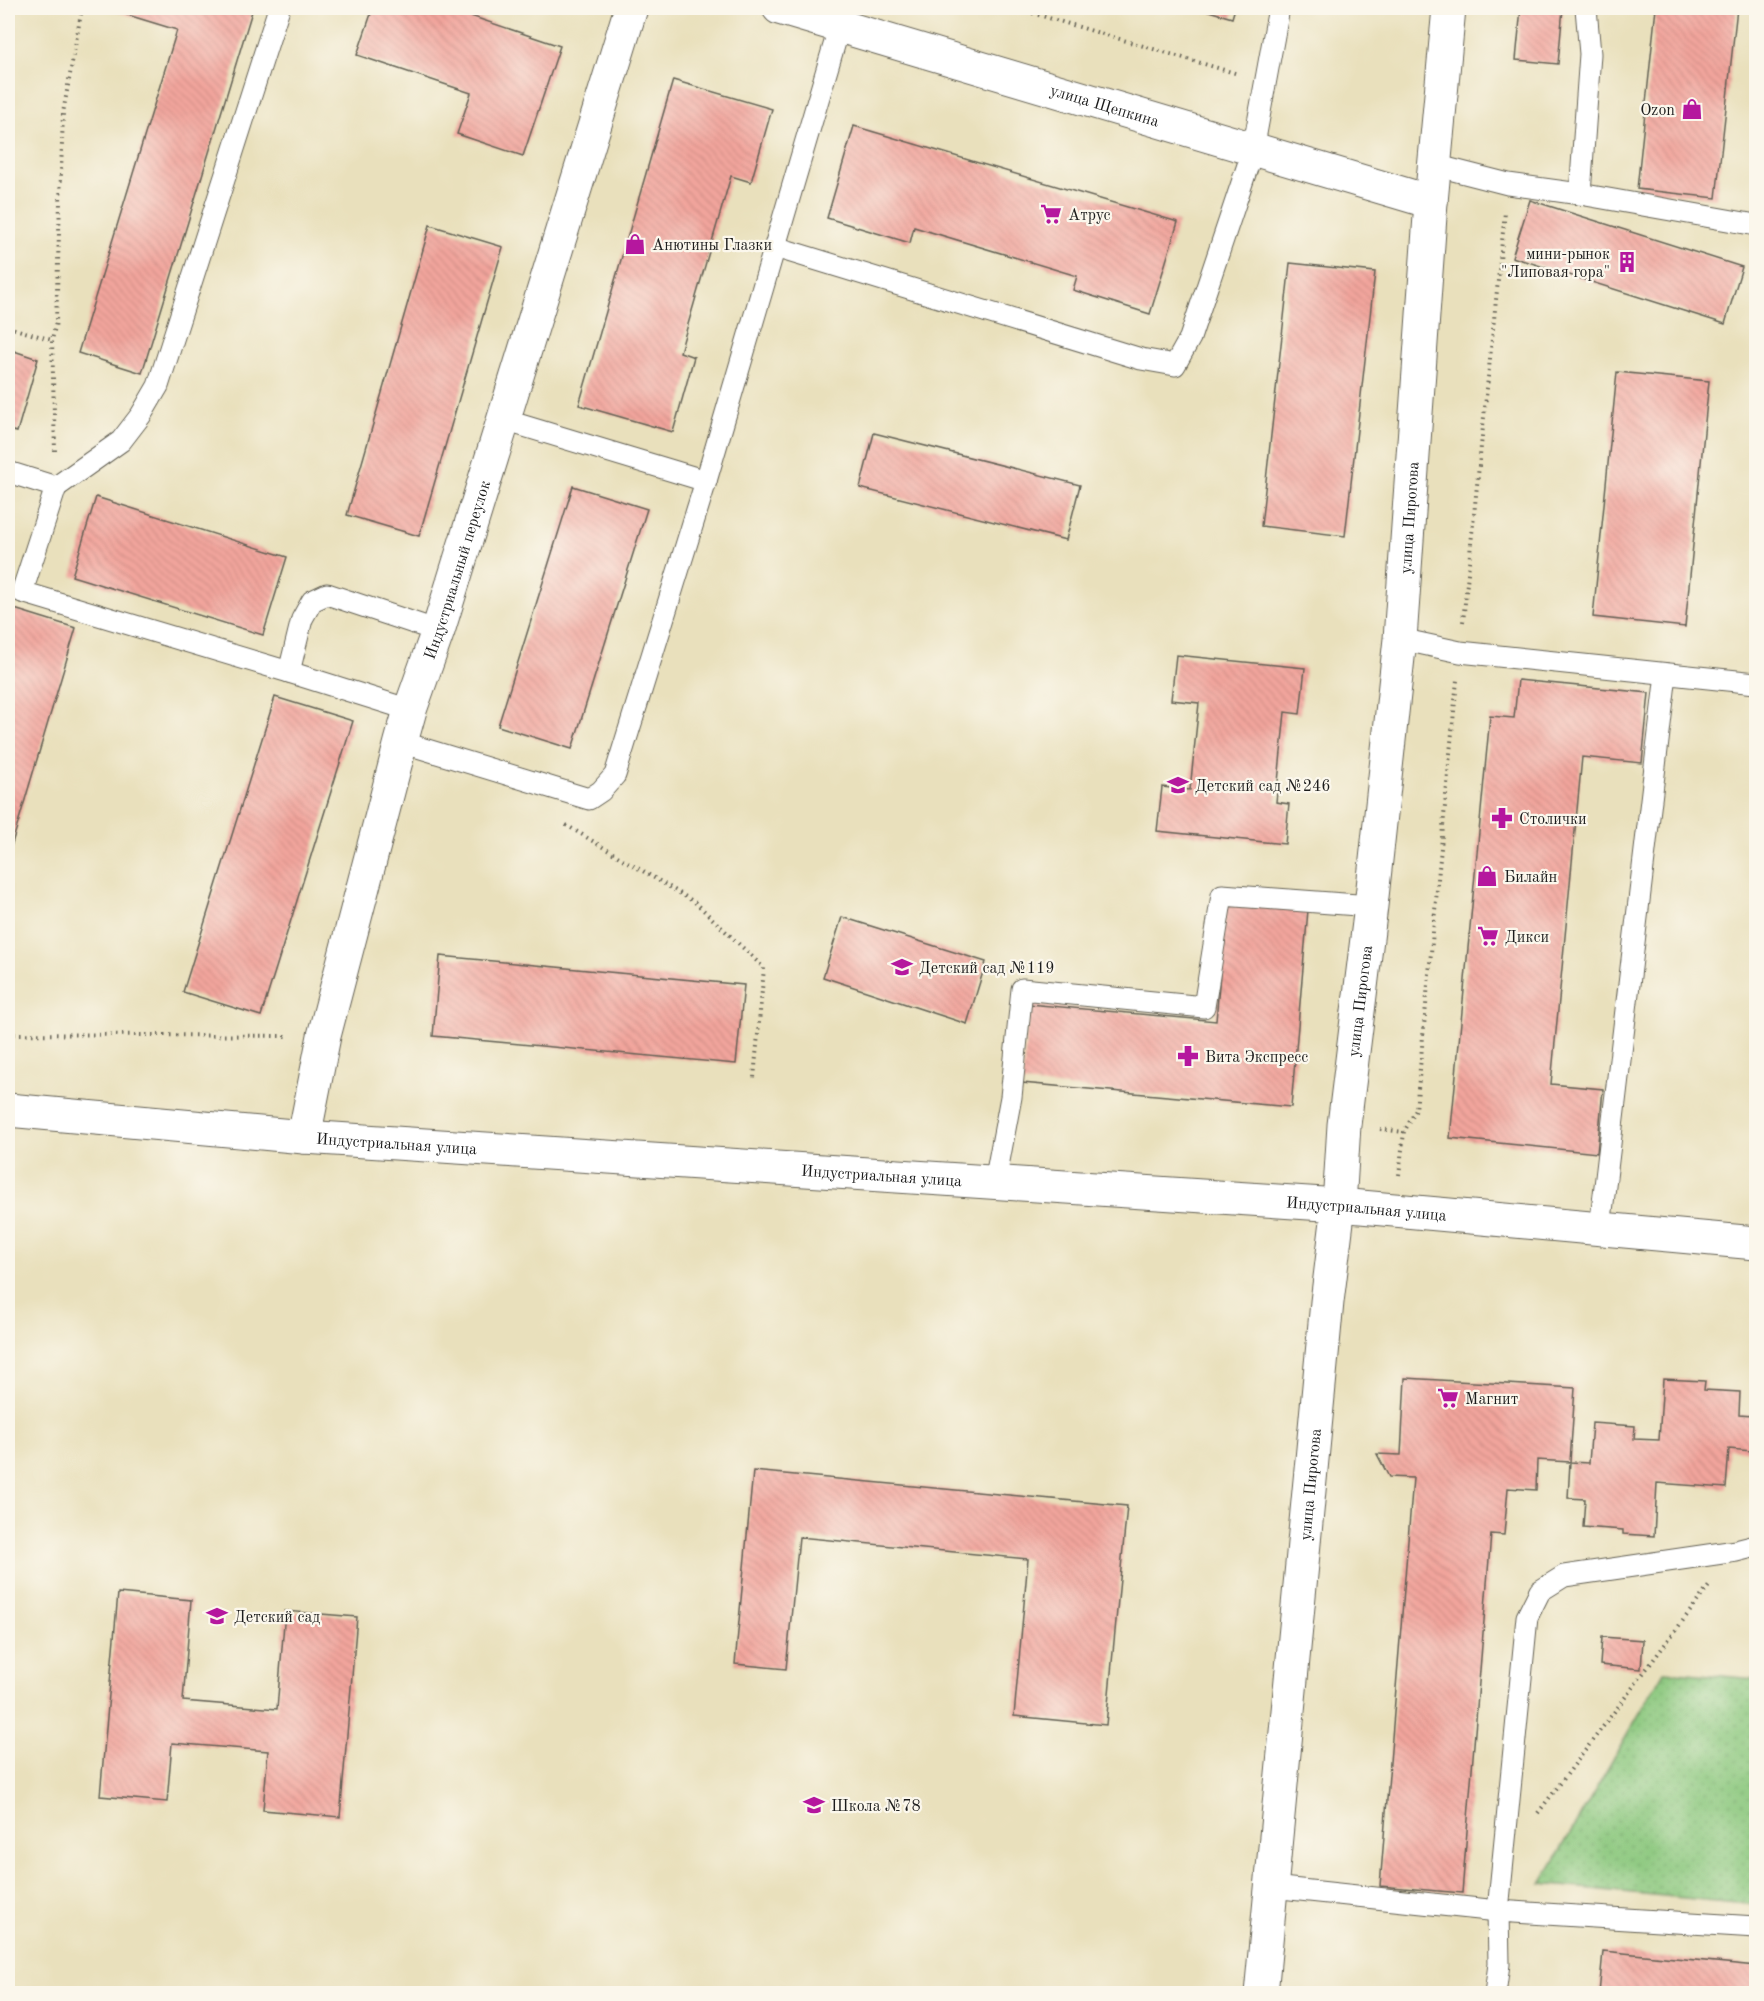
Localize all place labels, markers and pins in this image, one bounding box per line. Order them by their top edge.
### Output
shop icon: Ozon [1680,97,1704,121]
place label: Ozon [1640,103,1675,119]
supermarket icon: Атрус [1039,202,1063,226]
place label: Атрус [1068,208,1110,224]
shop icon: Анютины Глазки [623,232,647,256]
place label: Анютины Глазки [652,238,772,254]
place label: мини-рынок "Липовая гора" [1501,247,1610,281]
building icon: мини-рынок "Липовая гора" [1615,250,1639,274]
school or university icon: Детский сад №246 [1166,773,1190,797]
place label: Детский сад №246 [1195,779,1331,795]
pharmacy icon: Столички [1490,806,1514,830]
place label: Столички [1519,812,1587,828]
shop icon: Билайн [1475,864,1499,888]
place label: Билайн [1504,870,1558,886]
supermarket icon: Дикси [1476,924,1500,948]
place label: Дикси [1505,930,1549,946]
school or university icon: Детский сад №119 [890,955,914,979]
place label: Детский сад №119 [919,961,1055,977]
pharmacy icon: Вита Экспресс [1176,1044,1200,1068]
place label: Вита Экспресс [1205,1050,1308,1066]
supermarket icon: Магнит [1436,1386,1460,1410]
place label: Магнит [1465,1392,1518,1408]
school or university icon: Детский сад [205,1604,229,1628]
place label: Детский сад [234,1610,320,1626]
school or university icon: Школа №78 [802,1793,826,1817]
place label: Школа №78 [831,1799,921,1815]

